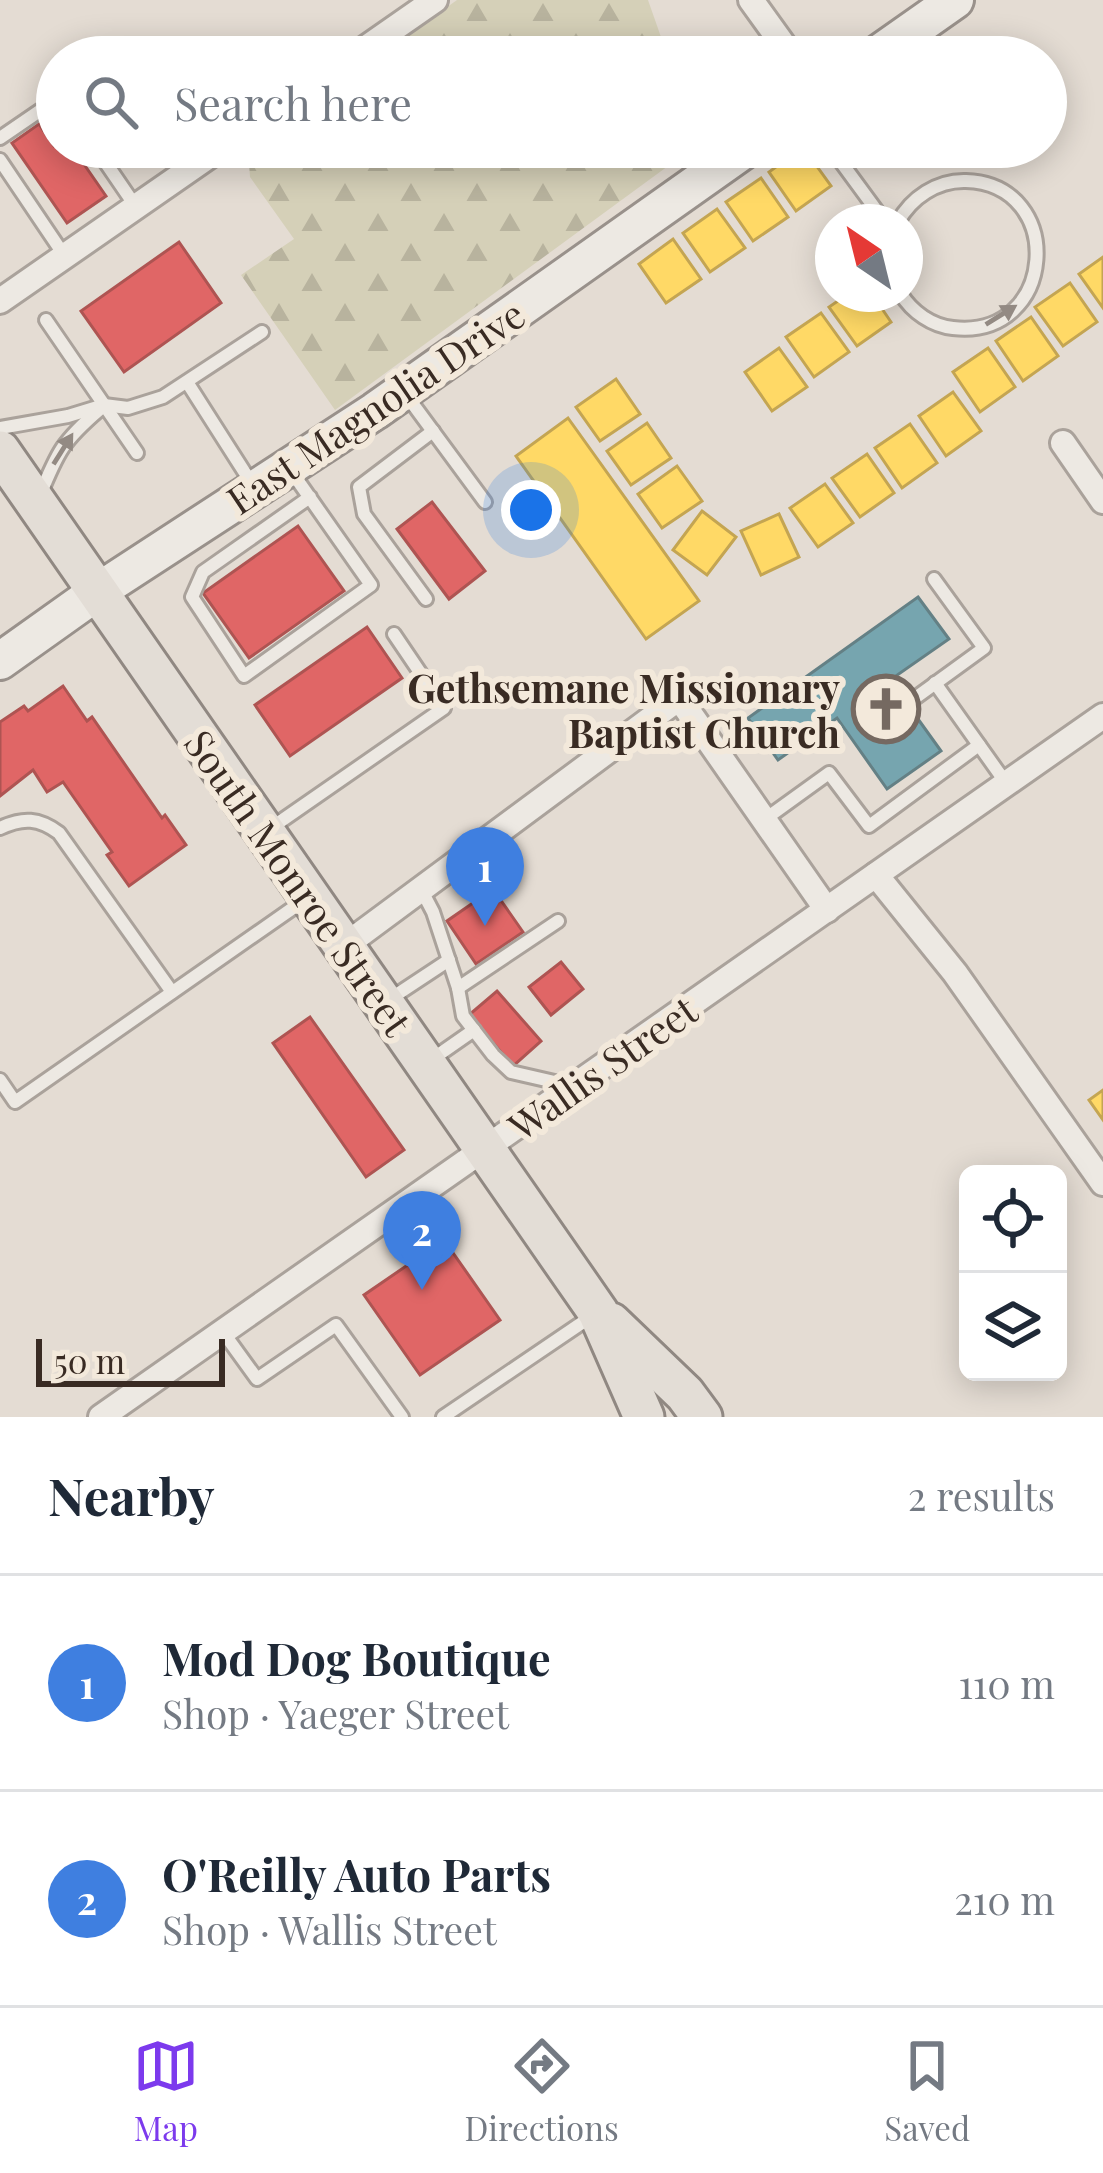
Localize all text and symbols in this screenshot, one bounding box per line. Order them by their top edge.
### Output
search box [36,36,1067,168]
icon: search [78,69,144,135]
text: Search here [174,72,412,132]
north arrow [815,204,923,312]
street label: East Magnolia Drive [216,287,534,525]
one-way arrow [984,305,1017,327]
one-way arrow [51,433,73,466]
your location [501,480,561,540]
place label: Gethsemane Missionary Baptist Church [407,661,840,758]
church icon: Gethsemane Missionary Baptist Church [851,674,921,744]
street label: South Monroe Street [174,719,425,1046]
pin: 1 [446,827,524,926]
street label: Wallis Street [497,982,707,1151]
map controls [959,1165,1067,1381]
button: locate [959,1165,1067,1273]
pin: 2 [383,1191,461,1290]
button: layers [959,1273,1067,1381]
scale bar [36,1333,225,1386]
text: 50 m [54,1338,125,1382]
text: Nearby [48,1461,214,1529]
text: 2 results [908,1469,1055,1521]
text: Mod Dog Boutique [162,1627,551,1687]
text: 1 [80,1657,94,1709]
text: 110 m [958,1657,1055,1709]
text: Shop · Yaeger Street [162,1687,509,1739]
text: O'Reilly Auto Parts [162,1843,551,1903]
text: 2 [77,1873,97,1925]
text: 210 m [954,1873,1055,1925]
text: Shop · Wallis Street [162,1903,497,1955]
tab: Map [133,2033,199,2149]
tab: Directions [464,2033,619,2149]
tab: Saved [884,2033,970,2149]

